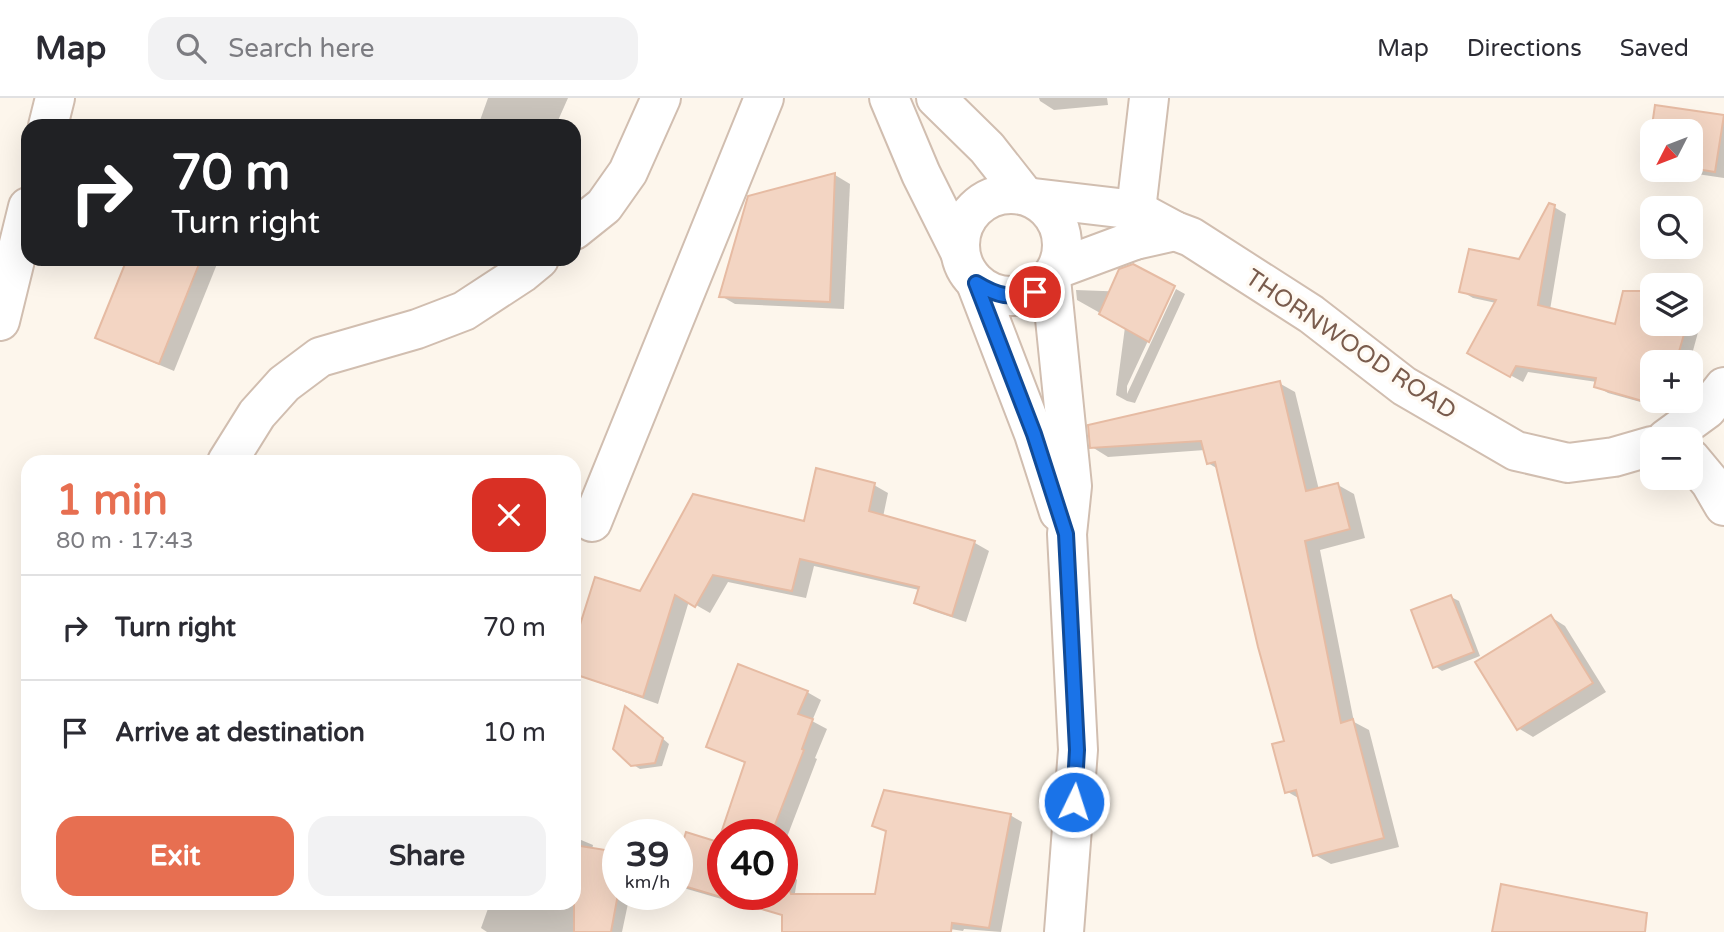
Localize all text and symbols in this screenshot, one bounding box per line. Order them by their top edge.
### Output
search box [148,17,638,80]
text: Map [35,29,106,68]
icon: search [172,29,210,67]
text: Search here [228,33,374,64]
text: Map [1377,34,1429,63]
text: Directions [1467,34,1582,63]
text: Saved [1620,34,1689,63]
north arrow [1640,119,1703,182]
map controls [1640,119,1703,490]
text: 70 m [171,144,290,203]
icon: right [56,147,147,238]
button: search [1640,196,1703,259]
text: Turn right [171,204,320,242]
pin [1005,262,1065,322]
street label: THORNWOOD ROAD [1240,263,1462,426]
icon: arrive [1016,273,1054,311]
button: layers [1640,273,1703,336]
button: + [1640,350,1703,413]
button: − [1640,427,1703,490]
text: 1 min [56,475,168,526]
button: close [472,478,546,552]
text: 80 m · 17:43 [56,527,194,555]
icon: right [56,609,94,647]
text: Turn right [115,612,236,643]
text: 70 m [483,612,546,643]
icon: arrive [56,714,94,752]
text: Arrive at destination [115,717,365,748]
text: 10 m [483,717,546,748]
position arrow [1037,765,1111,839]
button: Exit [56,816,294,896]
button: Share [308,816,546,896]
speed limit sign: 40 [707,819,798,910]
text: 39 [626,834,669,876]
text: km/h [625,871,670,893]

